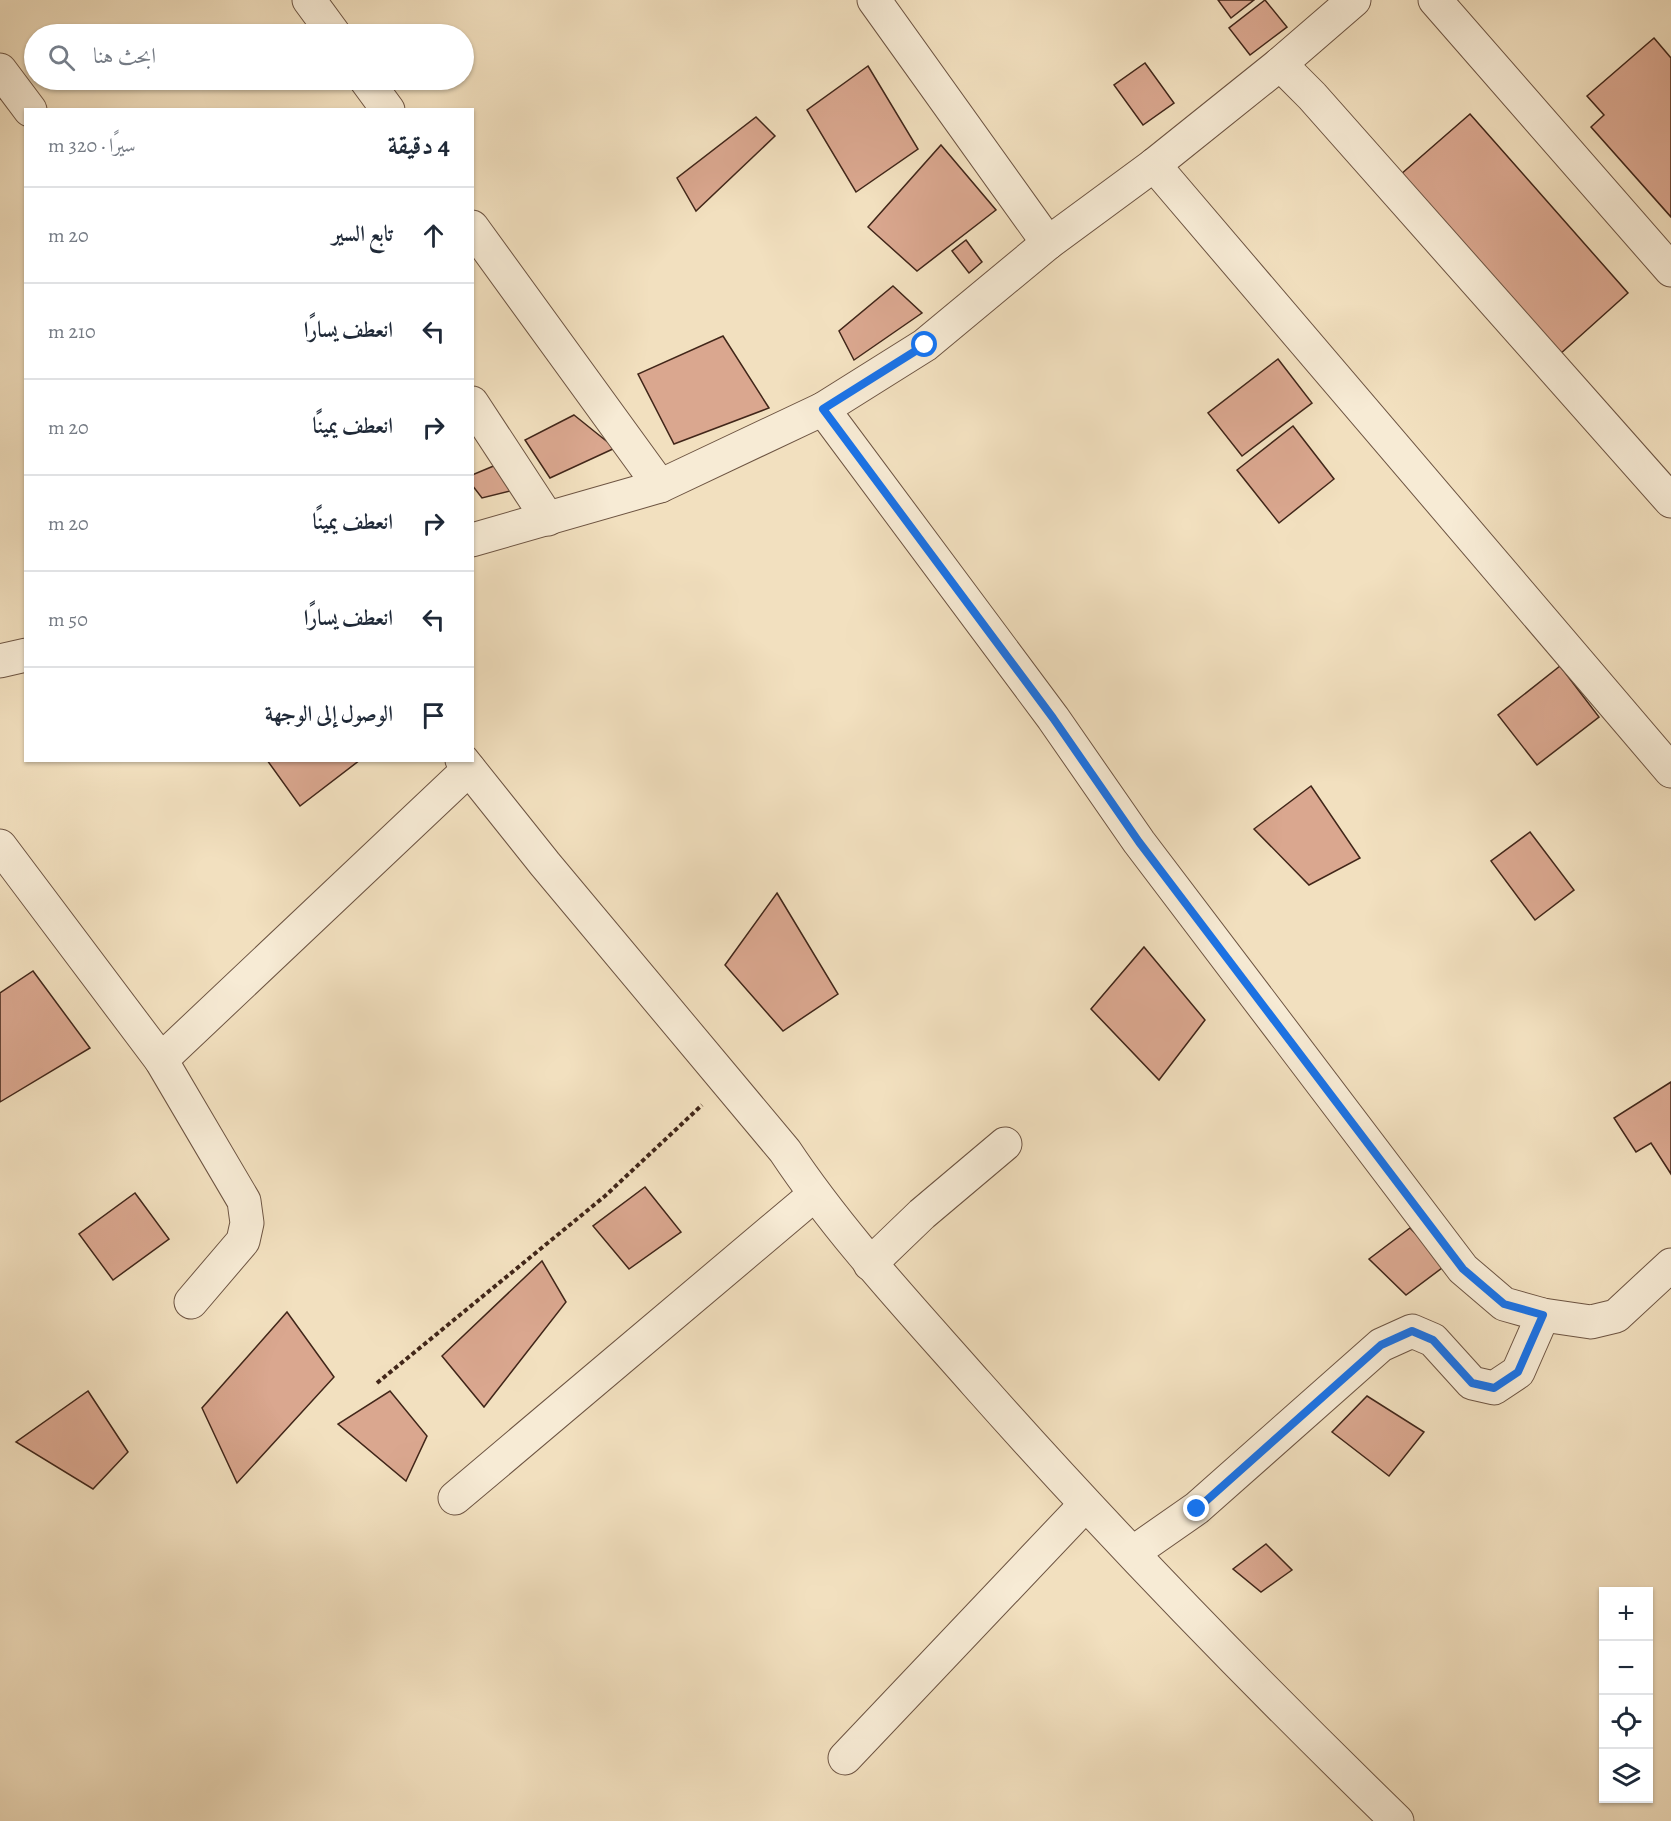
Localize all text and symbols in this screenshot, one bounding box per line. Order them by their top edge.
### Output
search box [24,24,474,90]
icon: search [45,41,78,74]
text: ابحث هنا [93,41,156,71]
text: 4 دقيقة [388,128,450,163]
text: سيرًا · 320 m [48,132,136,159]
text: تابع السير [332,219,393,249]
icon: ahead [417,219,450,252]
text: 20 m [48,222,89,249]
text: انعطف يسارًا [304,315,393,345]
icon: left [417,315,450,348]
text: 210 m [48,318,96,345]
route start [911,331,937,357]
text: انعطف يمينًا [313,411,393,441]
icon: right [417,411,450,444]
text: 20 m [48,414,89,441]
text: انعطف يمينًا [313,507,393,537]
icon: right [417,507,450,540]
text: 20 m [48,510,89,537]
text: انعطف يسارًا [304,603,393,633]
icon: left [417,603,450,636]
text: 50 m [48,606,88,633]
text: الوصول إلى الوجهة [265,699,393,729]
icon: arrive [417,699,450,732]
route end [1183,1495,1209,1521]
map controls [1599,1587,1653,1803]
button: + [1599,1587,1653,1641]
button: − [1599,1641,1653,1695]
button: locate [1599,1695,1653,1749]
button: layers [1599,1749,1653,1803]

